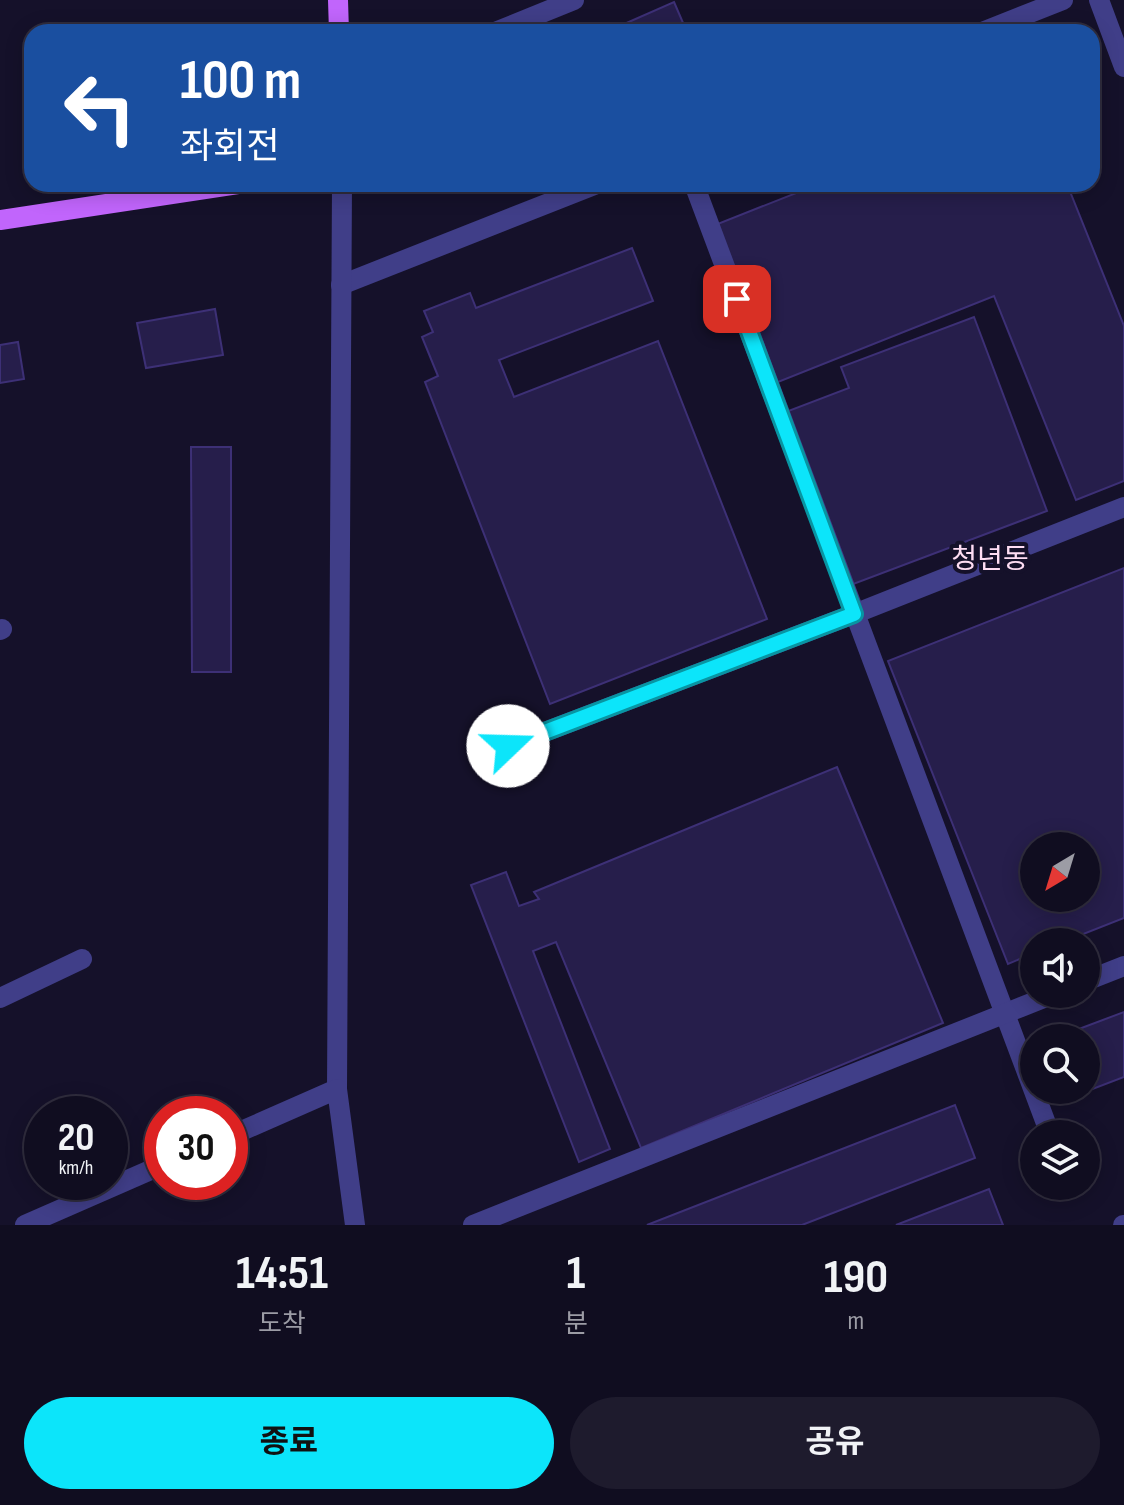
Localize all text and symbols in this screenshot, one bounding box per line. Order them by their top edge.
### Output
text: 100 m [180,48,301,115]
icon: left [48,56,152,160]
text: 좌회전 [180,126,279,169]
pin [703,265,771,333]
icon: arrive [715,277,759,321]
district label: 청년동 [951,543,1029,576]
position arrow [466,704,550,788]
north arrow [1020,832,1100,912]
map controls [1020,832,1100,1200]
button: sound [1020,928,1100,1008]
button: search [1020,1024,1100,1104]
speed limit sign: 30 [144,1096,248,1200]
text: 20 [58,1114,94,1162]
button: layers [1020,1120,1100,1200]
text: km/h [59,1156,93,1180]
text: 14:51 [236,1245,328,1302]
text: 1 [566,1245,585,1302]
text: 190 [824,1249,888,1306]
text: m [848,1306,864,1337]
text: 도착 [258,1309,306,1340]
text: 분 [564,1309,588,1340]
button: 종료 [24,1397,554,1489]
button: 공유 [570,1397,1100,1489]

